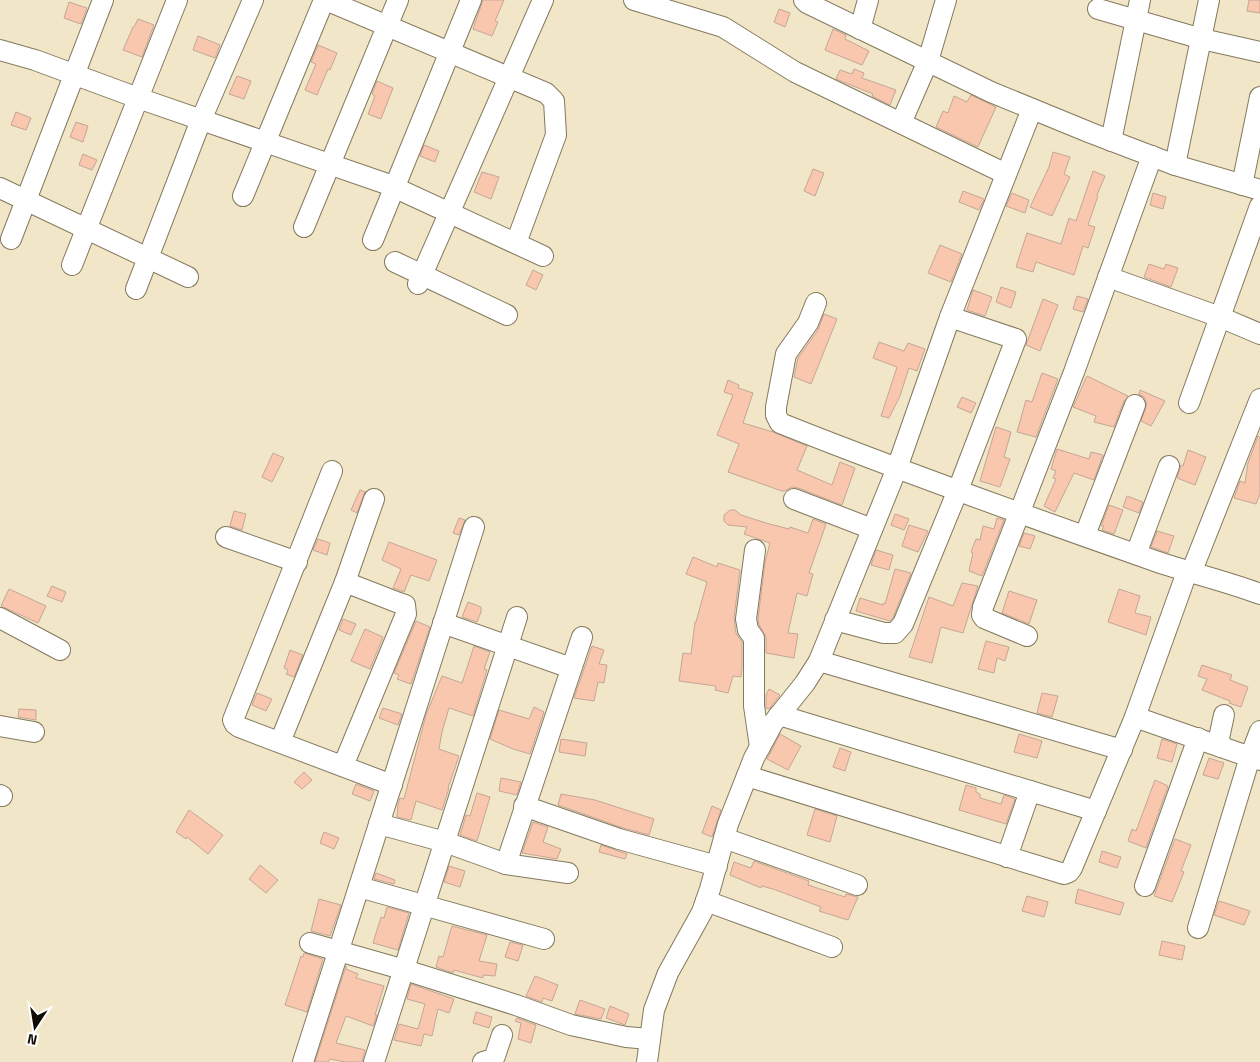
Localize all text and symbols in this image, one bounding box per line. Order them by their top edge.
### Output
north arrow [10,1002,60,1052]
text: N [25,1029,39,1051]

